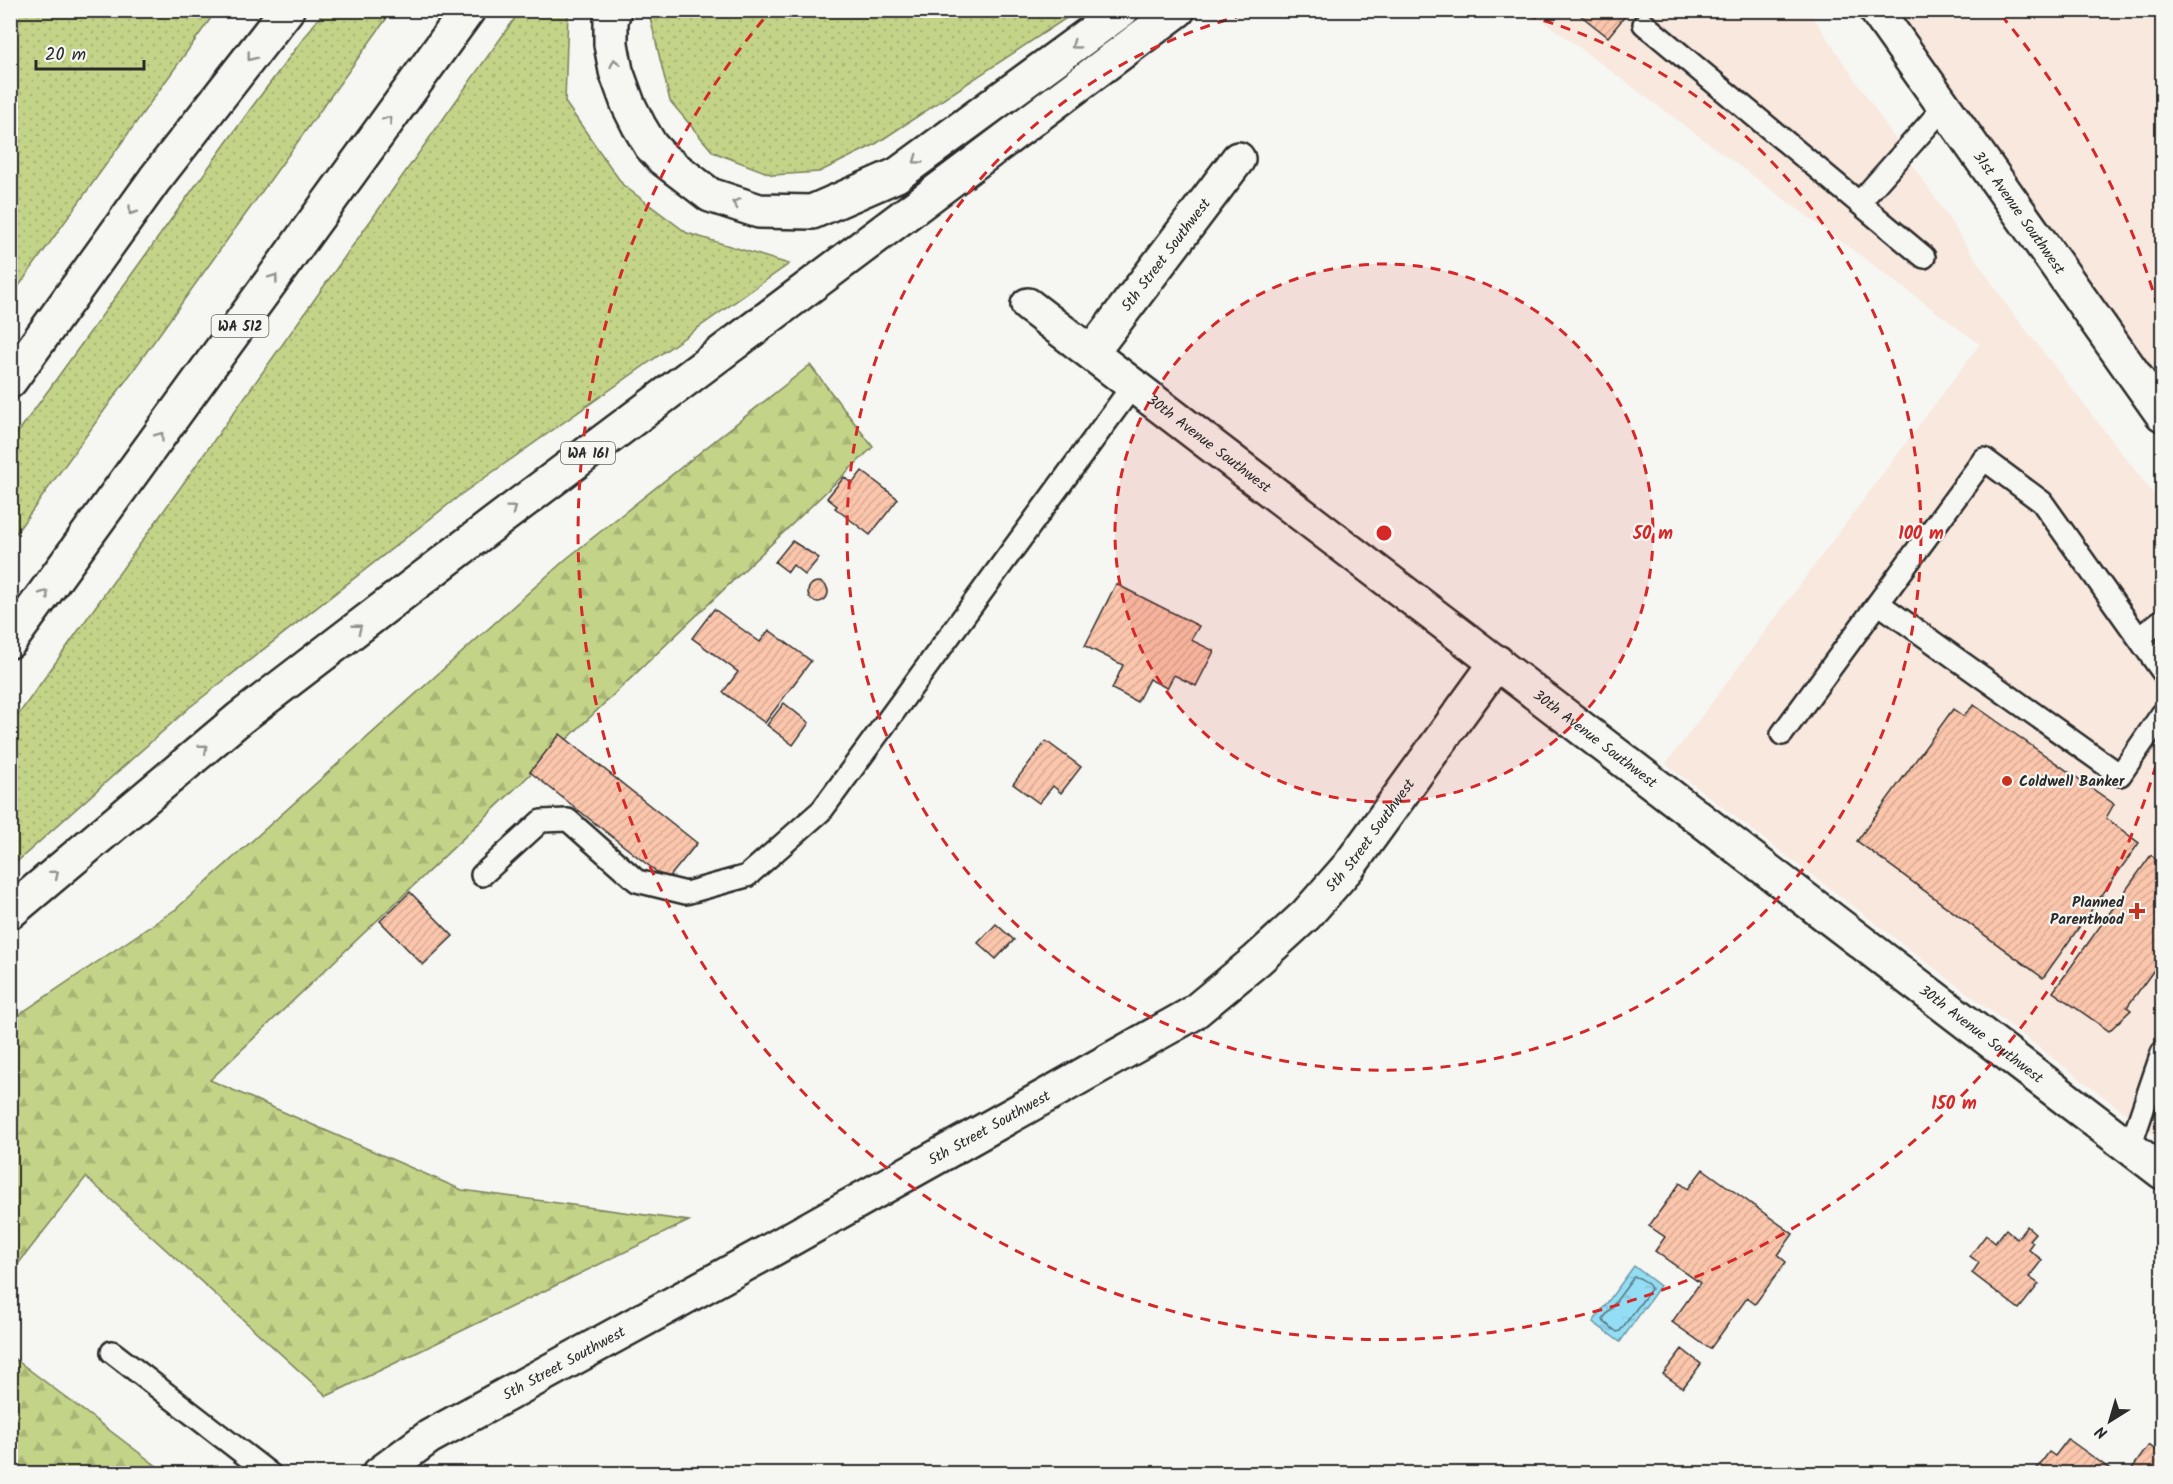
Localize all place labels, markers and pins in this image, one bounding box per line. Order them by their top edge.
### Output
centre of rings [1374,523,1394,543]
place label: Coldwell Banker [2019,770,2125,794]
marker: Coldwell Banker [2000,774,2014,788]
place label: Planned Parenthood [2050,891,2125,932]
marker: Planned Parenthood [2128,902,2146,920]

